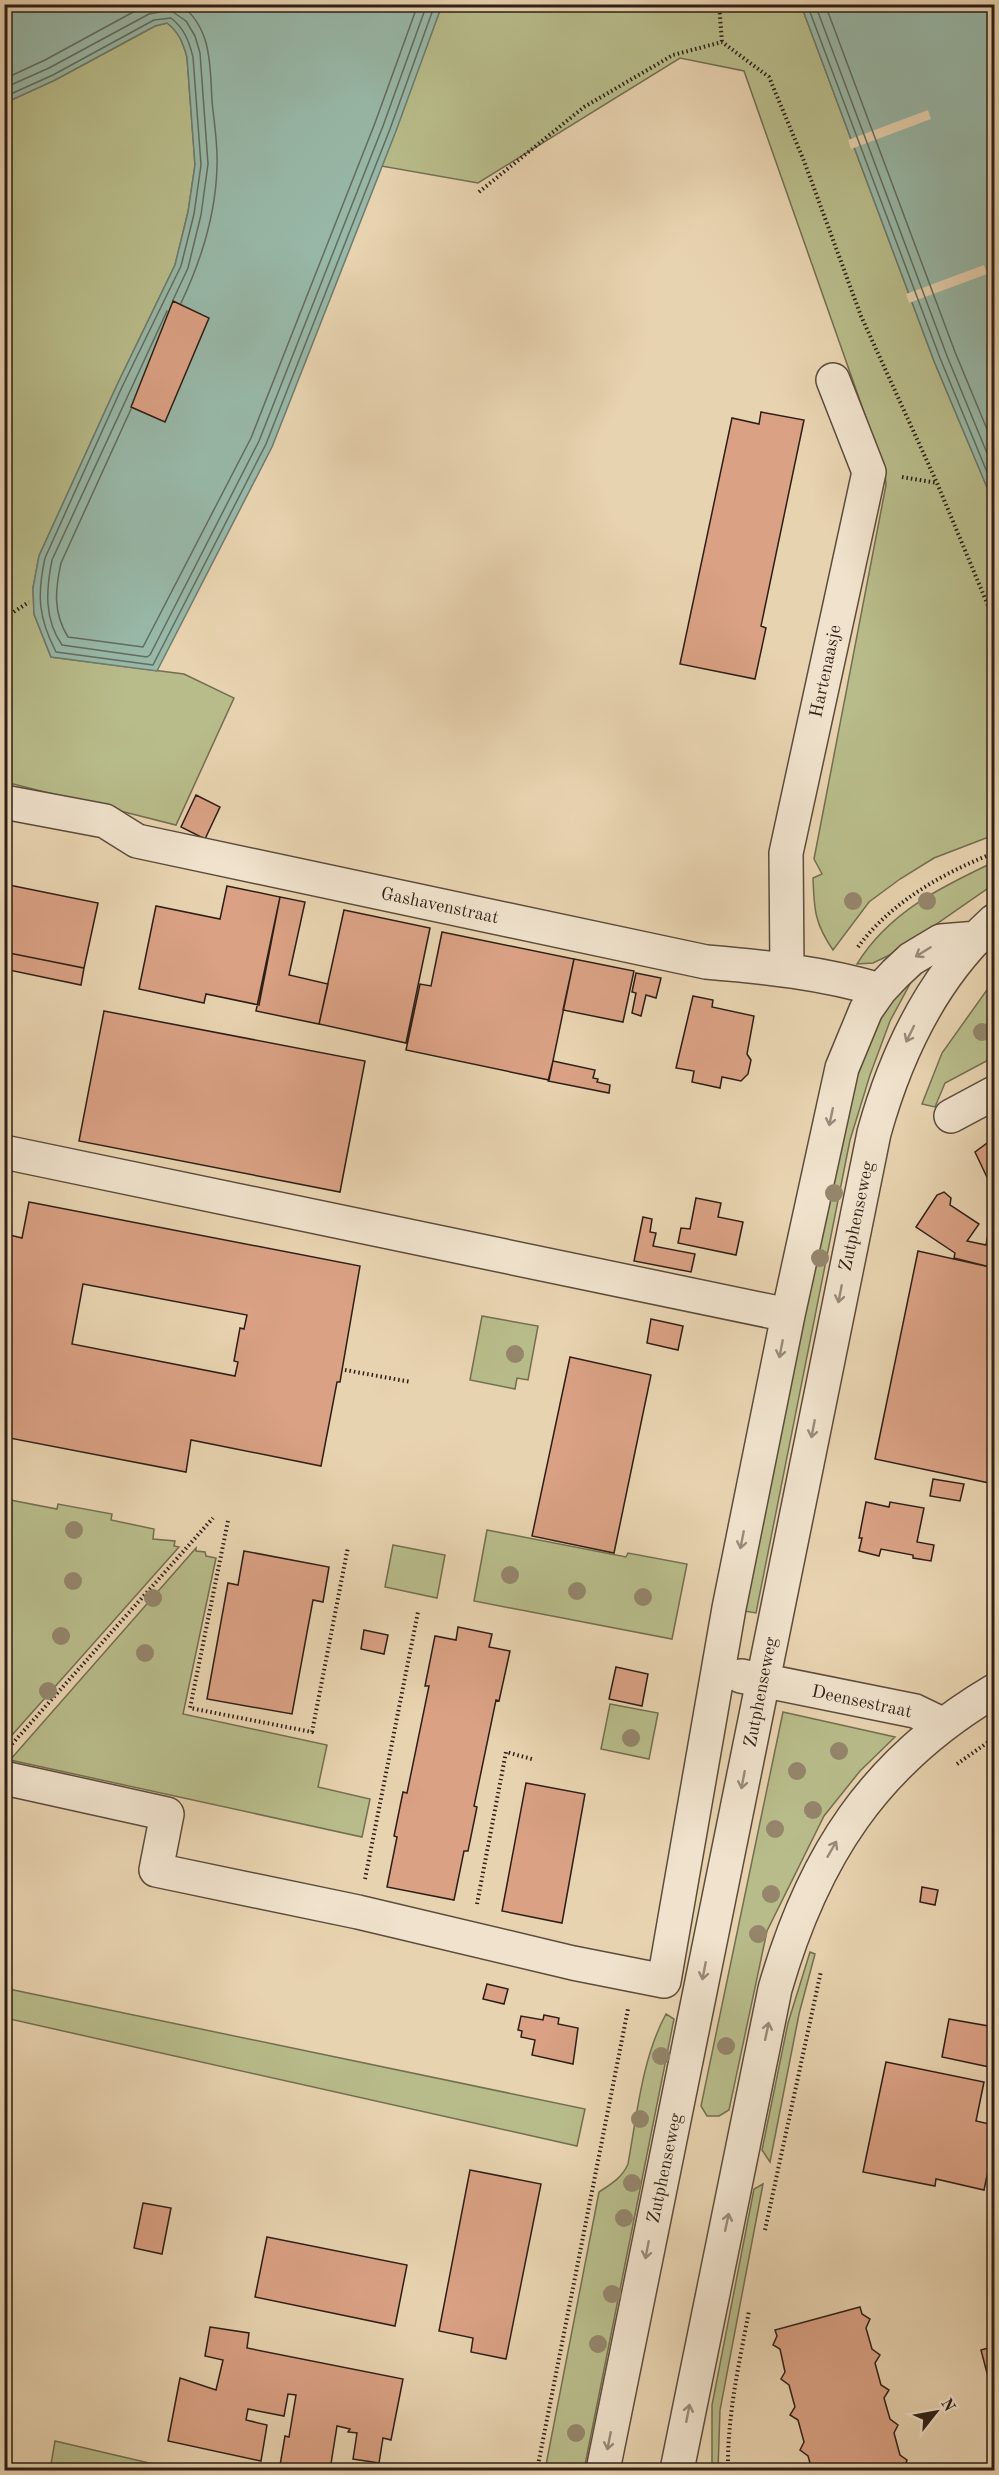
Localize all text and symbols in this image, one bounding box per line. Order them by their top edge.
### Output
street label: Hartenaasje [807,623,845,719]
street label: Gashavenstraat [379,885,500,927]
one-way arrow [915,947,932,959]
one-way arrow [903,1025,915,1043]
one-way arrow [825,1108,837,1127]
street label: Zutphenseweg [837,1159,877,1273]
one-way arrow [834,1283,845,1303]
one-way arrow [775,1339,786,1358]
one-way arrow [807,1419,818,1438]
one-way arrow [736,1530,748,1549]
street label: Zutphenseweg [741,1635,781,1749]
street label: Deensestraat [810,1683,914,1721]
one-way arrow [737,1770,748,1789]
one-way arrow [827,1841,839,1858]
one-way arrow [698,1961,709,1980]
one-way arrow [761,2022,773,2041]
street label: Zutphenseweg [645,2111,685,2225]
one-way arrow [722,2213,733,2232]
one-way arrow [641,2239,652,2259]
north arrow [906,2382,966,2442]
text: N [937,2396,958,2415]
one-way arrow [683,2404,694,2423]
one-way arrow [603,2431,614,2450]

